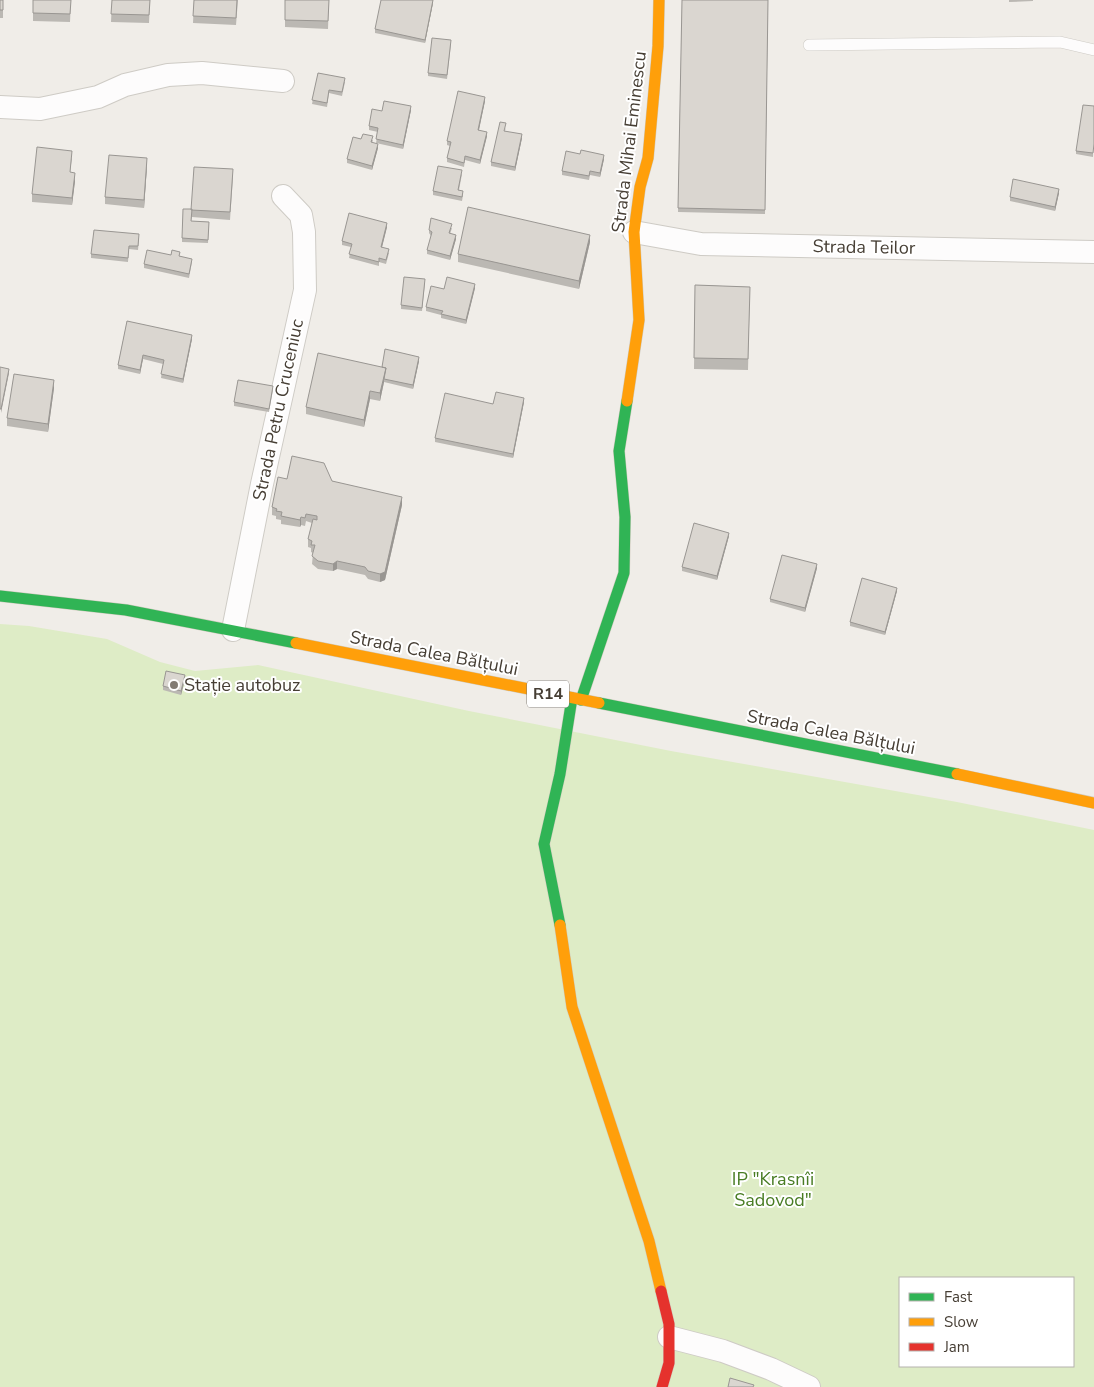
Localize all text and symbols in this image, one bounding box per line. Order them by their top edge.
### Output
street label: Strada Mihai Eminescu [606,50,652,234]
street label: Strada Teilor [812,234,916,260]
street label: Strada Petru Cruceniuc [247,317,309,503]
street label: Strada Calea Bălțului [348,625,520,681]
place label: Stație autobuz [184,673,300,697]
marker: Stație autobuz [168,679,180,691]
road number: R14 [527,681,569,708]
street label: Strada Calea Bălțului [745,704,917,760]
park label: IP "Krasnîi Sadovod" [732,1167,814,1212]
legend [899,1277,1074,1367]
text: Fast [944,1287,973,1307]
text: Slow [944,1312,979,1332]
text: Jam [943,1337,970,1357]

